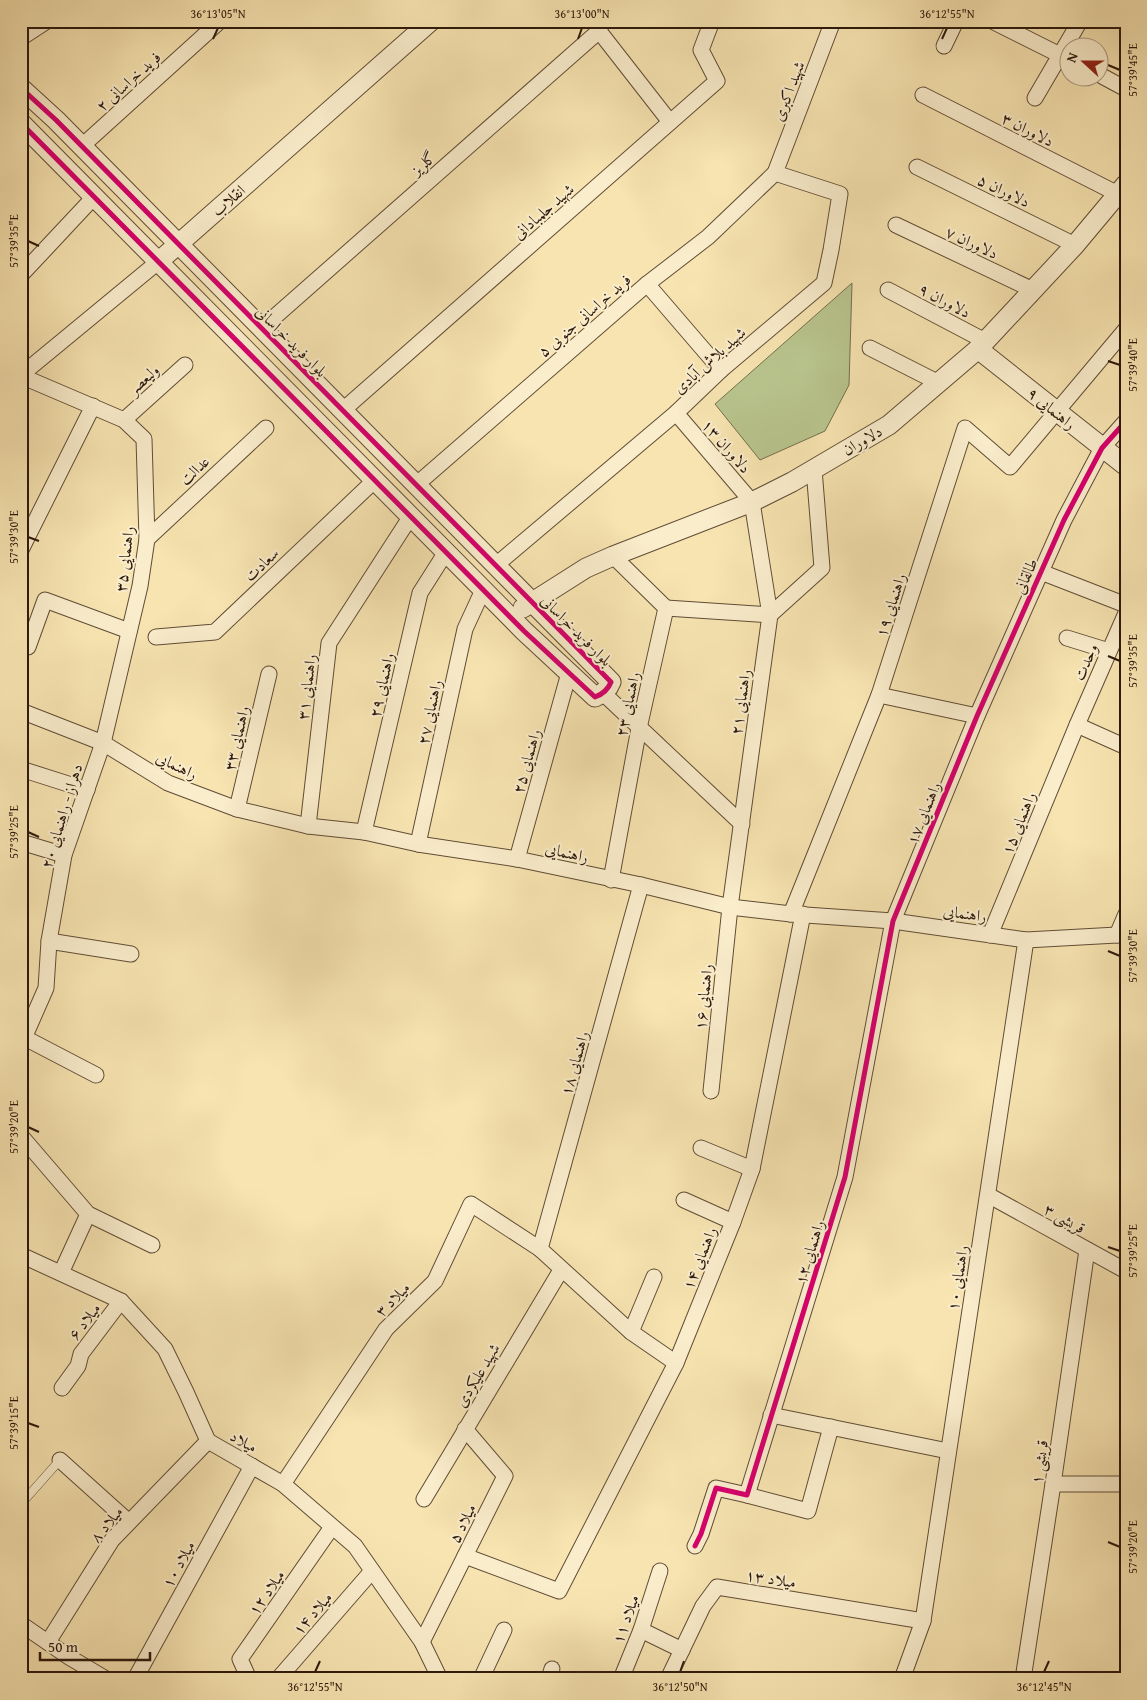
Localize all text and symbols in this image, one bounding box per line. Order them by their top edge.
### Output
text: 36°13'05"N [190,5,246,22]
text: 36°13'00"N [554,5,610,22]
text: 36°12'55"N [919,5,975,22]
north arrow [1060,38,1110,88]
text: 57°39'45"E [1124,43,1141,97]
street label: فرید خراسانی ۲ [90,45,166,117]
text: N [1061,49,1083,65]
street label: شهید اکبری [766,57,810,125]
street label: دلاوران ۳ [998,106,1058,152]
street label: گلریز [403,145,441,182]
street label: دلاوران ۵ [974,167,1034,213]
street label: شهید جلمبادانی [507,177,579,245]
street label: انقلاب [206,178,250,222]
text: 57°39'35"E [5,214,22,268]
street label: دلاوران ۷ [942,219,1002,265]
street label: فرید خراسانی جنوبی ۵ [532,268,636,362]
street label: دلاوران ۹ [915,276,975,324]
street label: بلوار فرید خراسانی [251,300,333,382]
street label: شهید بلاش آبادی [667,321,751,399]
text: 57°39'40"E [1124,338,1141,392]
street label: ولیعصر [120,358,164,401]
street label: راهنمایی ۹ [1022,381,1082,435]
street label: دلاوران ۱۳ [697,414,757,478]
street label: دلاوران [837,419,887,461]
street label: عدالت [173,450,215,490]
text: 57°39'30"E [5,510,22,564]
street label: راهنمایی ۳۵ [108,525,140,593]
street label: سعادت [238,541,284,587]
street label: طالقانی [1007,554,1043,598]
street label: راهنمایی ۱۹ [868,570,912,640]
street label: بلوار فرید خراسانی [536,589,618,671]
text: 57°39'35"E [1124,634,1141,688]
street label: وحدت [1066,640,1104,684]
street label: راهنمایی ۲۹ [362,650,400,720]
street label: راهنمایی ۳۱ [290,653,322,721]
street label: راهنمایی ۲۱ [724,668,756,736]
street label: راهنمایی ۲۳ [608,669,646,739]
street label: راهنمایی ۲۷ [410,677,448,747]
street label: راهنمایی ۳۳ [217,703,255,773]
street label: راهنمایی ۲۵ [505,726,547,796]
street label: راهنمایی [152,745,202,785]
street label: دهراز - راهنمایی ۲۰ [34,761,88,871]
street label: راهنمایی ۱۷ [899,778,947,848]
street label: راهنمایی ۱۵ [994,788,1042,858]
text: 57°39'25"E [5,805,22,859]
street label: راهنمایی [543,835,591,869]
street label: راهنمایی [942,898,988,928]
text: 57°39'30"E [1124,929,1141,983]
street label: راهنمایی ۱۶ [688,963,718,1031]
street label: راهنمایی ۱۸ [553,1028,595,1098]
text: 57°39'20"E [5,1100,22,1154]
street label: قریشی ۳ [1040,1197,1090,1239]
street label: راهنمایی ۱۲ [788,1217,830,1287]
street label: راهنمایی ۱۴ [675,1223,723,1293]
text: 57°39'25"E [1124,1224,1141,1278]
street label: راهنمایی ۱۰ [940,1243,974,1313]
street label: میلاد ۳ [369,1276,415,1322]
street label: میلاد ۶ [62,1297,106,1345]
street label: شهید علیکردی [448,1338,506,1412]
text: 57°39'15"E [5,1396,22,1450]
street label: میلاد [226,1424,262,1458]
street label: قریشی ۱ [1024,1438,1054,1486]
street label: میلاد ۵ [442,1499,482,1547]
street label: میلاد ۸ [84,1500,128,1548]
text: 57°39'20"E [1124,1520,1141,1574]
street label: میلاد ۱۰ [155,1536,201,1592]
street label: میلاد ۱۳ [744,1562,798,1594]
street label: میلاد ۱۲ [242,1564,290,1620]
street label: میلاد ۱۴ [286,1586,338,1640]
street label: میلاد ۱۱ [605,1591,645,1647]
scale bar [40,1630,150,1662]
text: 50 m [48,1636,79,1657]
text: 36°12'55"N [287,1678,343,1695]
text: 36°12'50"N [652,1678,708,1695]
text: 36°12'45"N [1016,1678,1072,1695]

